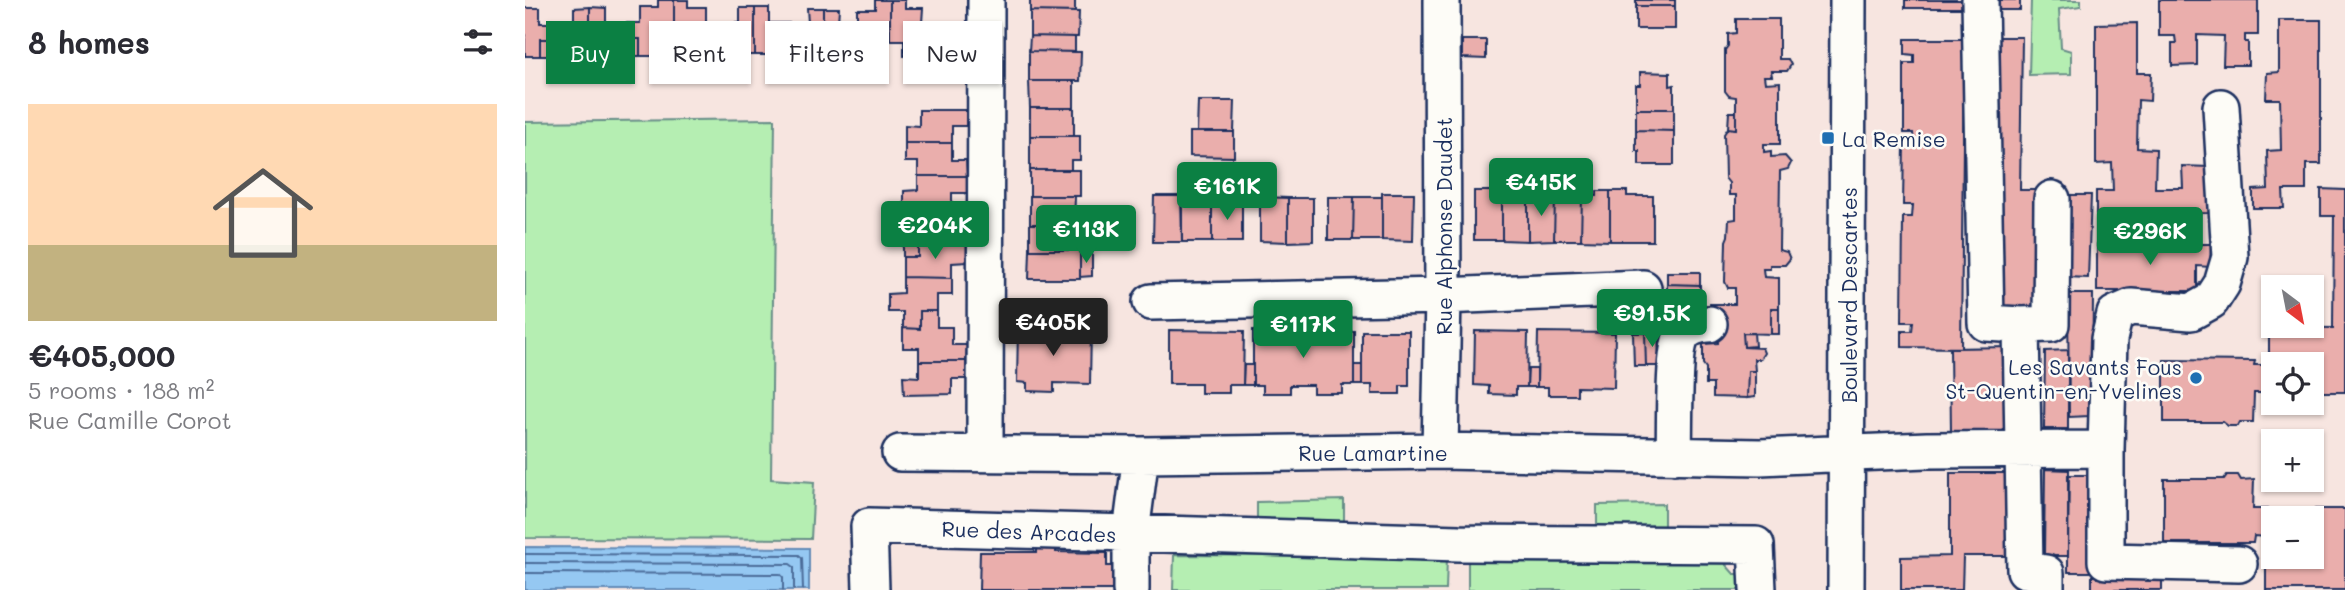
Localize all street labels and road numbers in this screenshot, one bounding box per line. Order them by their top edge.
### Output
street label: Rue Alphonse Daudet [1430,117,1457,335]
street label: Boulevard Descartes [1835,187,1862,403]
street label: Rue Lamartine [1298,439,1448,466]
street label: Rue des Arcades [941,514,1117,548]

